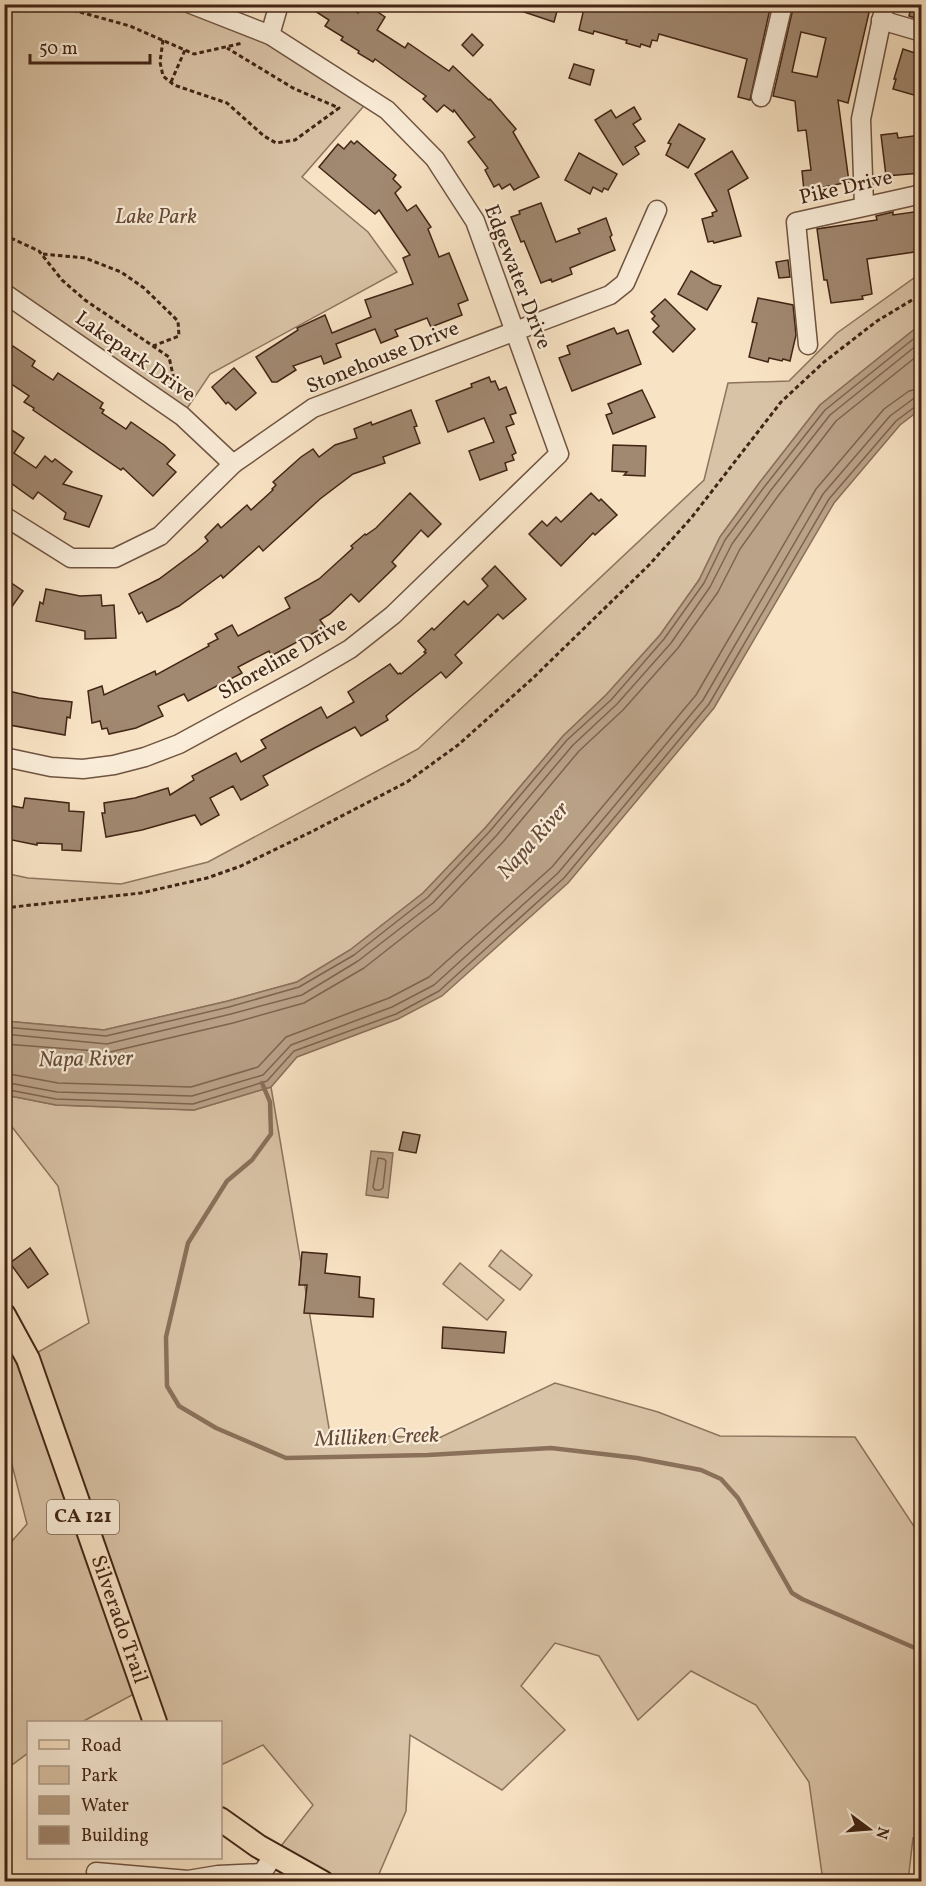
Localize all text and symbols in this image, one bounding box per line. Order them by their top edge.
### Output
scale bar [30,27,150,65]
text: 50 m [39,37,78,62]
street label: Pike Drive [796,163,896,213]
street label: Edgewater Drive [476,201,558,354]
park label: Lake Park [115,203,197,232]
street label: Lakepark Drive [69,305,201,409]
street label: Stonehouse Drive [302,314,464,402]
street label: Shoreline Drive [213,610,353,708]
water label: Napa River [491,795,578,887]
water label: Napa River [38,1044,135,1076]
water label: Milliken Creek [313,1420,440,1456]
road number: CA 121 [47,1500,119,1534]
street label: Silverado Trail [83,1551,155,1688]
legend [27,1721,222,1859]
text: Road [81,1734,122,1759]
text: Park [81,1764,118,1789]
text: Water [81,1794,129,1819]
north arrow [839,1799,899,1859]
text: Building [81,1824,149,1849]
text: N [869,1824,894,1842]

